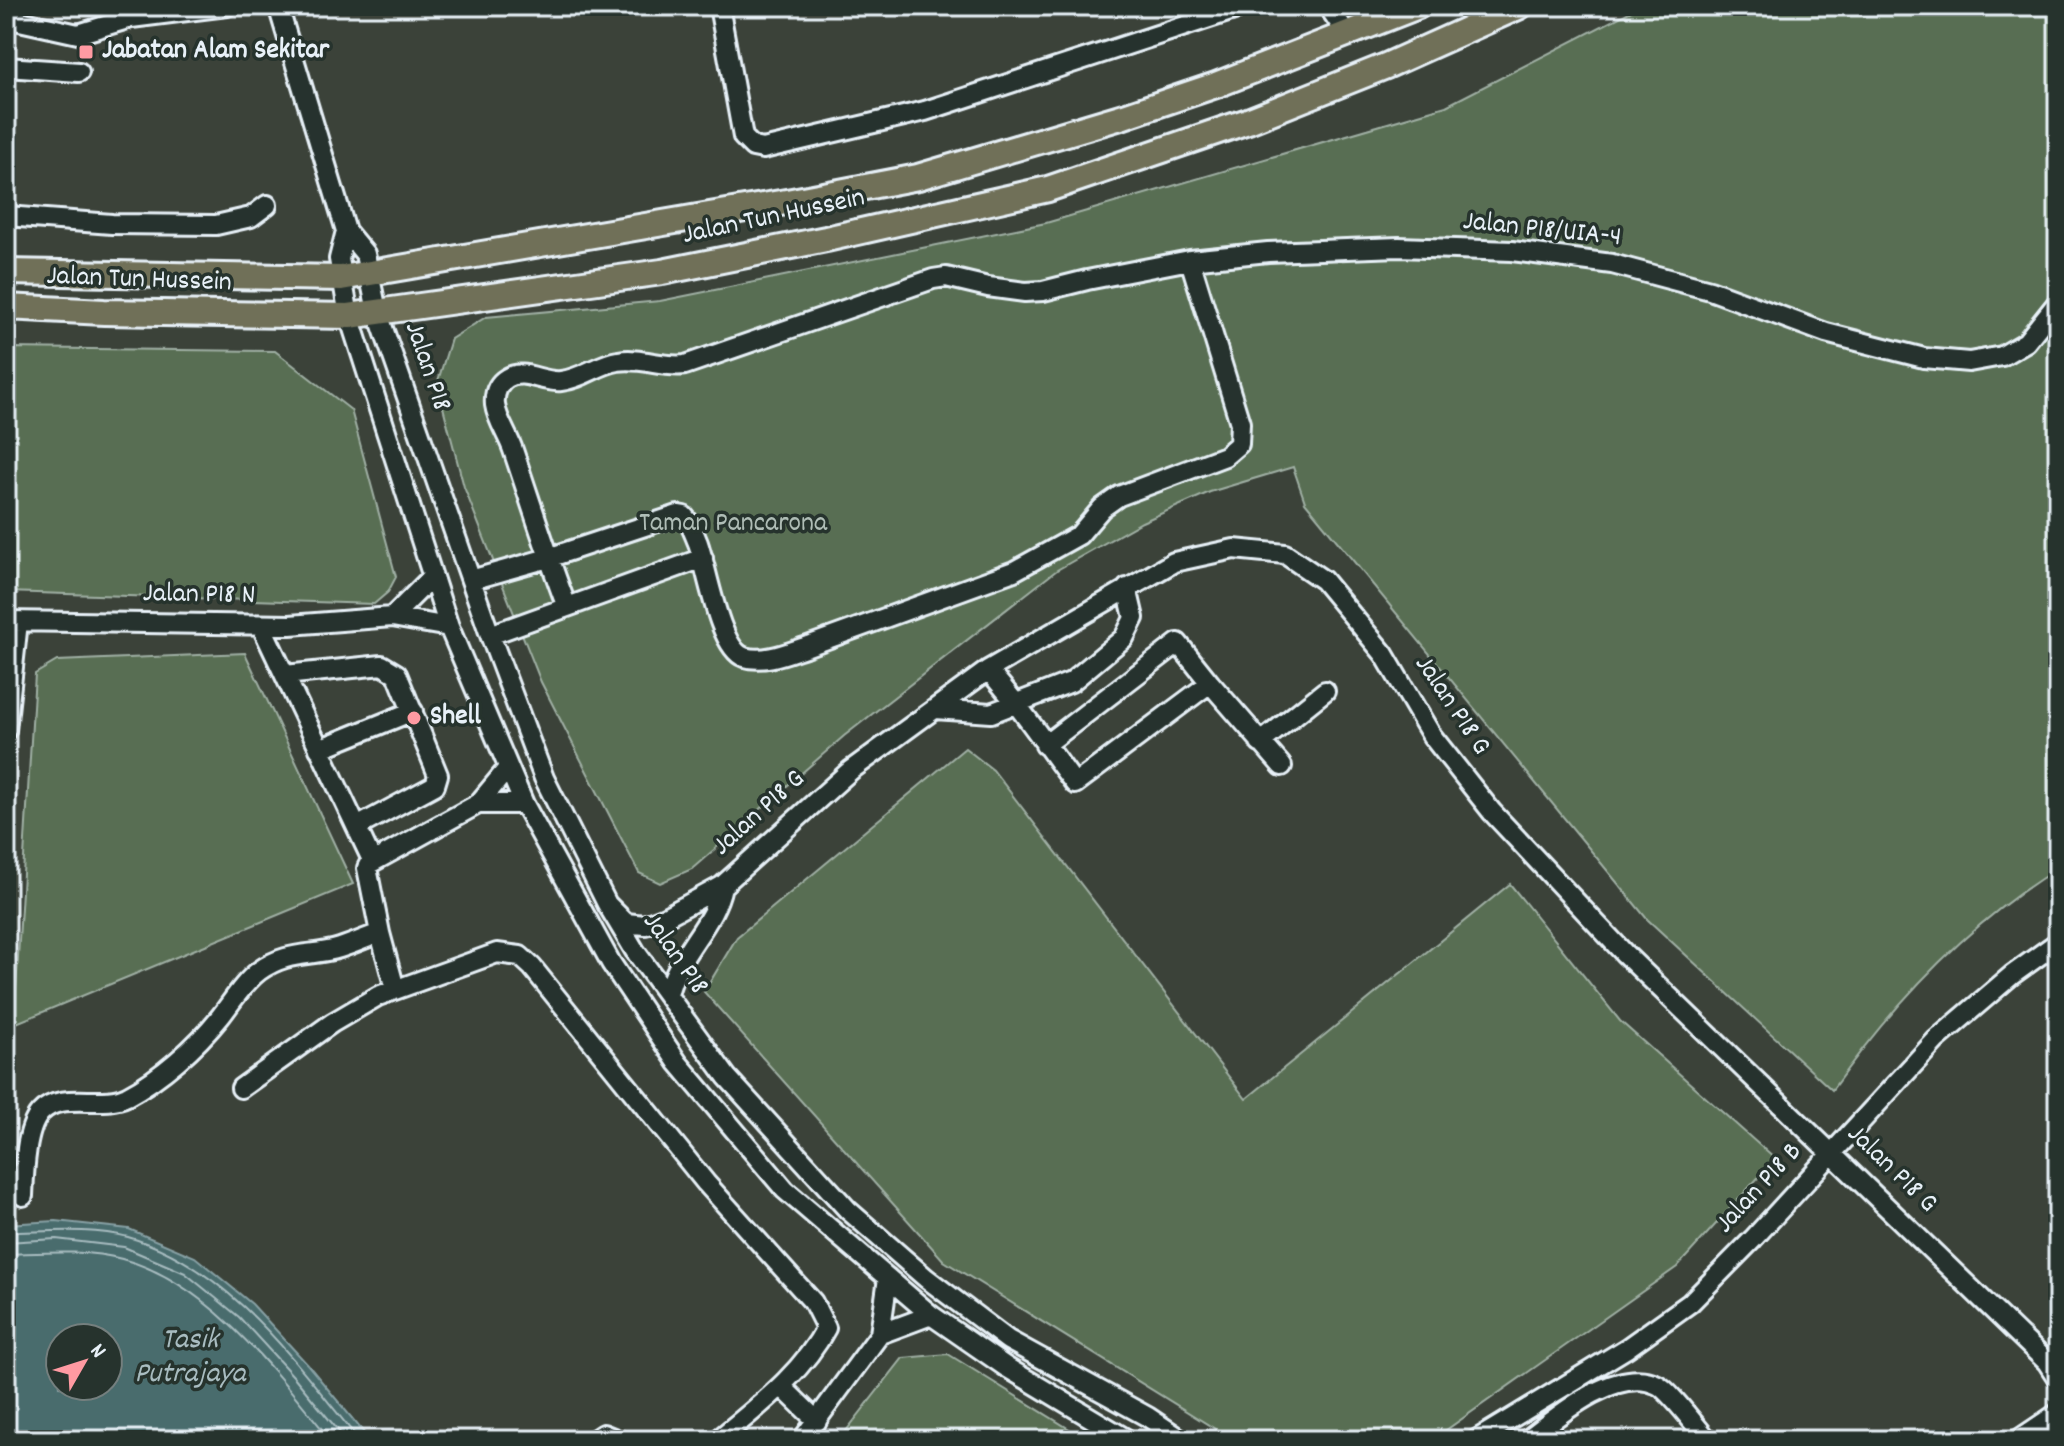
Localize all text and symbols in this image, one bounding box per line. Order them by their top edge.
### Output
place label: Jabatan Alam Sekitar [102,32,330,72]
marker: Jabatan Alam Sekitar [77,43,95,61]
street label: Jalan Tun Hussein [679,179,869,257]
street label: Jalan P18/UIA-4 [1461,203,1623,259]
street label: Jalan Tun Hussein [46,258,232,304]
street label: Jalan P18 [392,317,460,417]
park label: Taman Pancarona [639,505,828,545]
street label: Jalan P18 N [142,575,256,617]
street label: Jalan P18 G [1403,648,1499,764]
place label: Shell [430,698,481,738]
marker: Shell [405,709,423,727]
street label: Jalan P18 G [705,761,815,867]
street label: Jalan P18 [631,906,717,1004]
street label: Jalan P18 G [1836,1116,1946,1224]
street label: Jalan P18 B [1707,1134,1813,1244]
water label: Tasik Putrajaya [135,1320,247,1397]
north arrow [44,1322,124,1402]
text: N [81,1338,112,1366]

